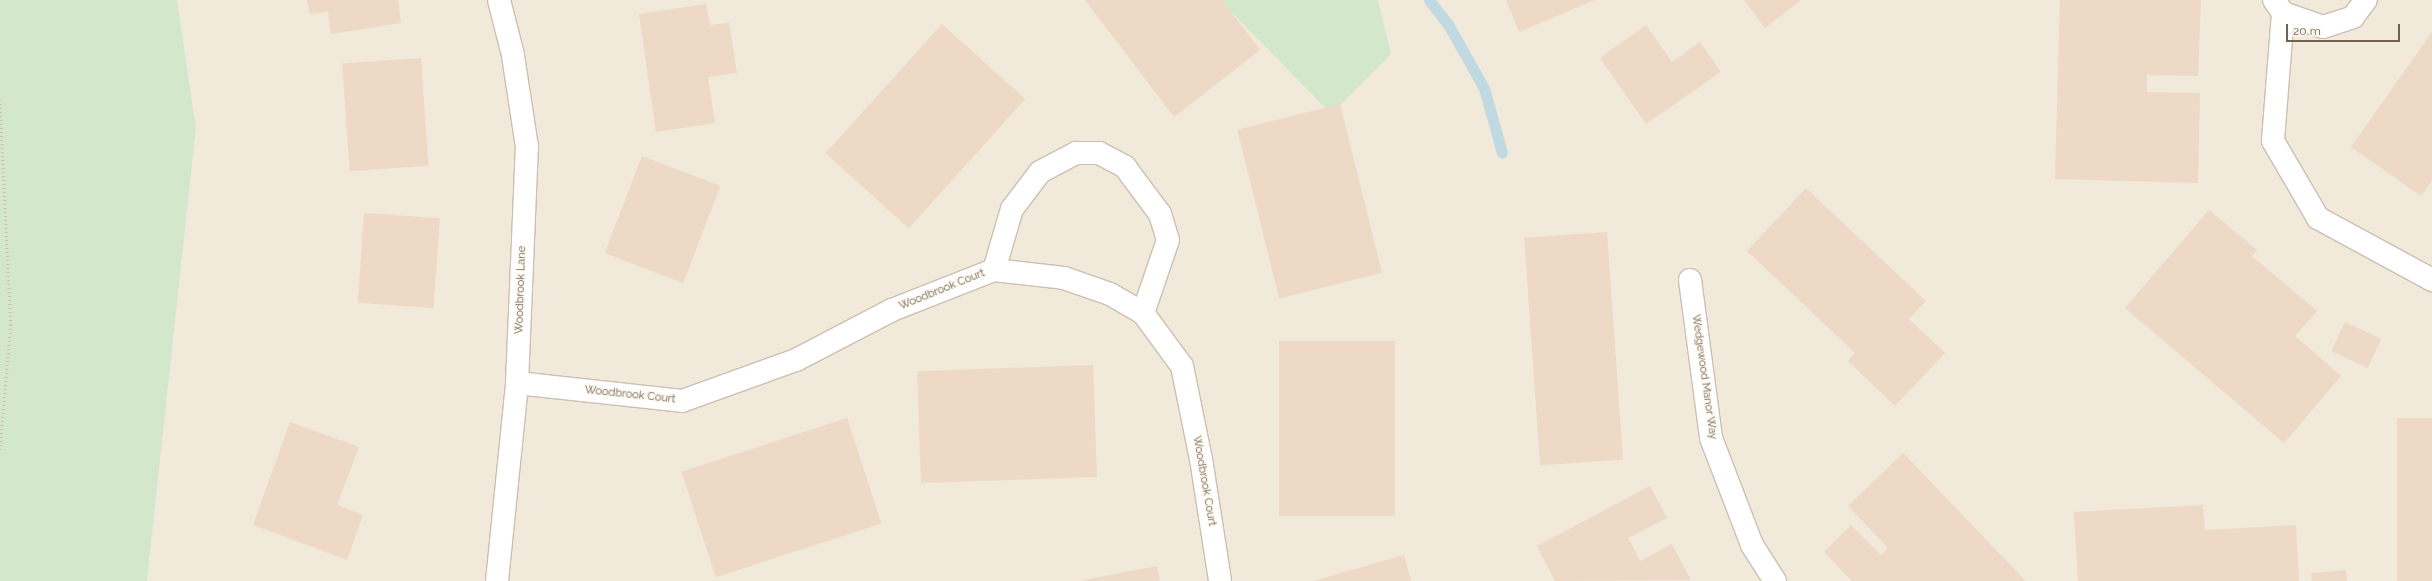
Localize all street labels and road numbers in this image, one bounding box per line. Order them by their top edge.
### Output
street label: Woodbrook Lane [513,246,529,334]
street label: Woodbrook Court [897,267,987,313]
street label: Wedgewood Manor Way [1689,313,1719,441]
street label: Woodbrook Court [584,384,676,406]
street label: Woodbrook Court [1190,435,1218,527]

